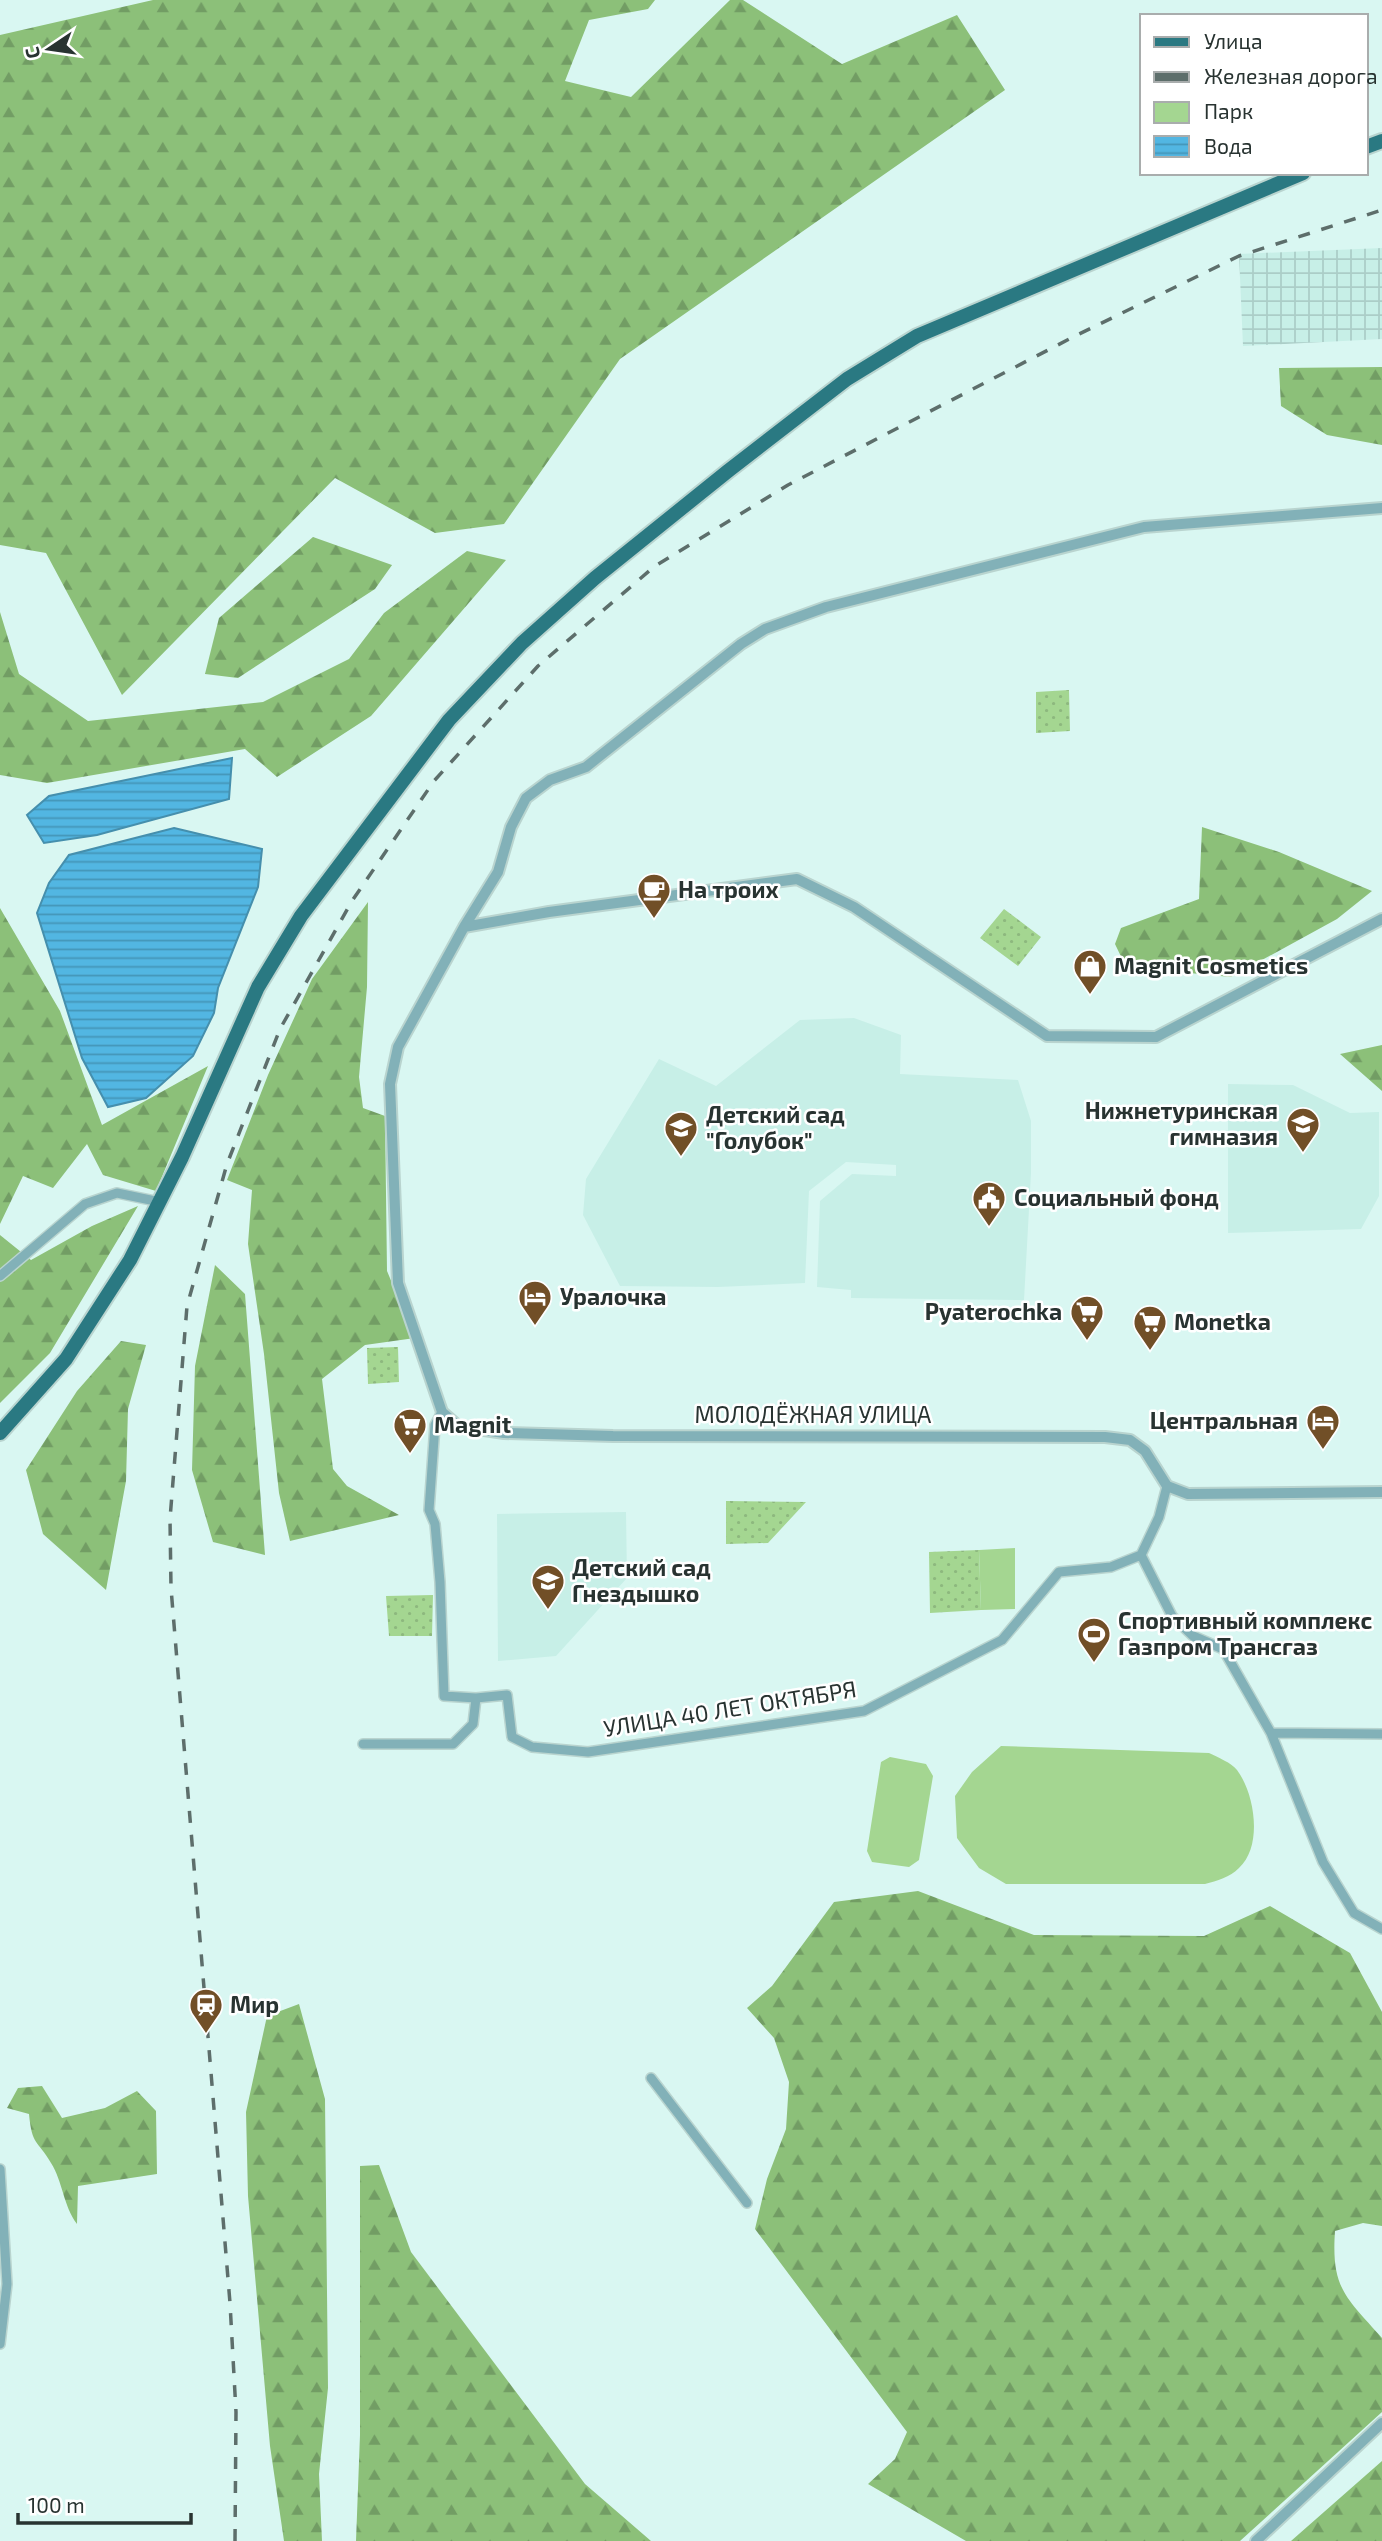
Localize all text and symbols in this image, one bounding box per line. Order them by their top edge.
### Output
north arrow [14,14,84,84]
legend [1140,14,1368,175]
text: Улица [1204,28,1263,53]
text: С [19,45,44,61]
text: Железная дорога [1204,63,1377,88]
text: Парк [1204,98,1253,123]
text: Вода [1204,133,1253,158]
cafe icon: На троих [635,871,673,920]
place label: На троих [678,875,779,903]
shop icon: Magnit Cosmetics [1071,947,1109,996]
place label: Magnit Cosmetics [1114,951,1308,979]
place label: Нижнетуринская гимназия [1085,1096,1278,1150]
place label: Детский сад "Голубок" [706,1100,845,1154]
school or university icon: Нижнетуринская гимназия [1284,1105,1322,1154]
school or university icon: Детский сад "Голубок" [662,1109,700,1158]
public building icon: Социальный фонд [970,1179,1008,1228]
place label: Социальный фонд [1014,1183,1219,1211]
hotel icon: Уралочка [516,1278,554,1327]
place label: Уралочка [560,1282,667,1310]
supermarket icon: Pyaterochka [1068,1293,1106,1342]
place label: Pyaterochka [925,1297,1062,1325]
supermarket icon: Monetka [1131,1303,1169,1352]
place label: Monetka [1174,1307,1271,1335]
street label: МОЛОДЁЖНАЯ УЛИЦА [695,1400,932,1428]
hotel icon: Центральная [1304,1402,1342,1451]
supermarket icon: Magnit [391,1406,429,1455]
place label: Центральная [1150,1406,1298,1434]
place label: Magnit [434,1410,511,1438]
place label: Детский сад Гнездышко [572,1553,711,1607]
school or university icon: Детский сад Гнездышко [529,1562,567,1611]
place label: Спортивный комплекс Газпром Трансгаз [1118,1606,1372,1660]
sports icon: Спортивный комплекс Газпром Трансгаз [1075,1615,1113,1664]
street label: УЛИЦА 40 ЛЕТ ОКТЯБРЯ [601,1674,858,1742]
station icon: Мир [187,1986,225,2035]
place label: Мир [230,1990,279,2018]
scale bar [18,2482,191,2526]
text: 100 m [28,2492,85,2517]

